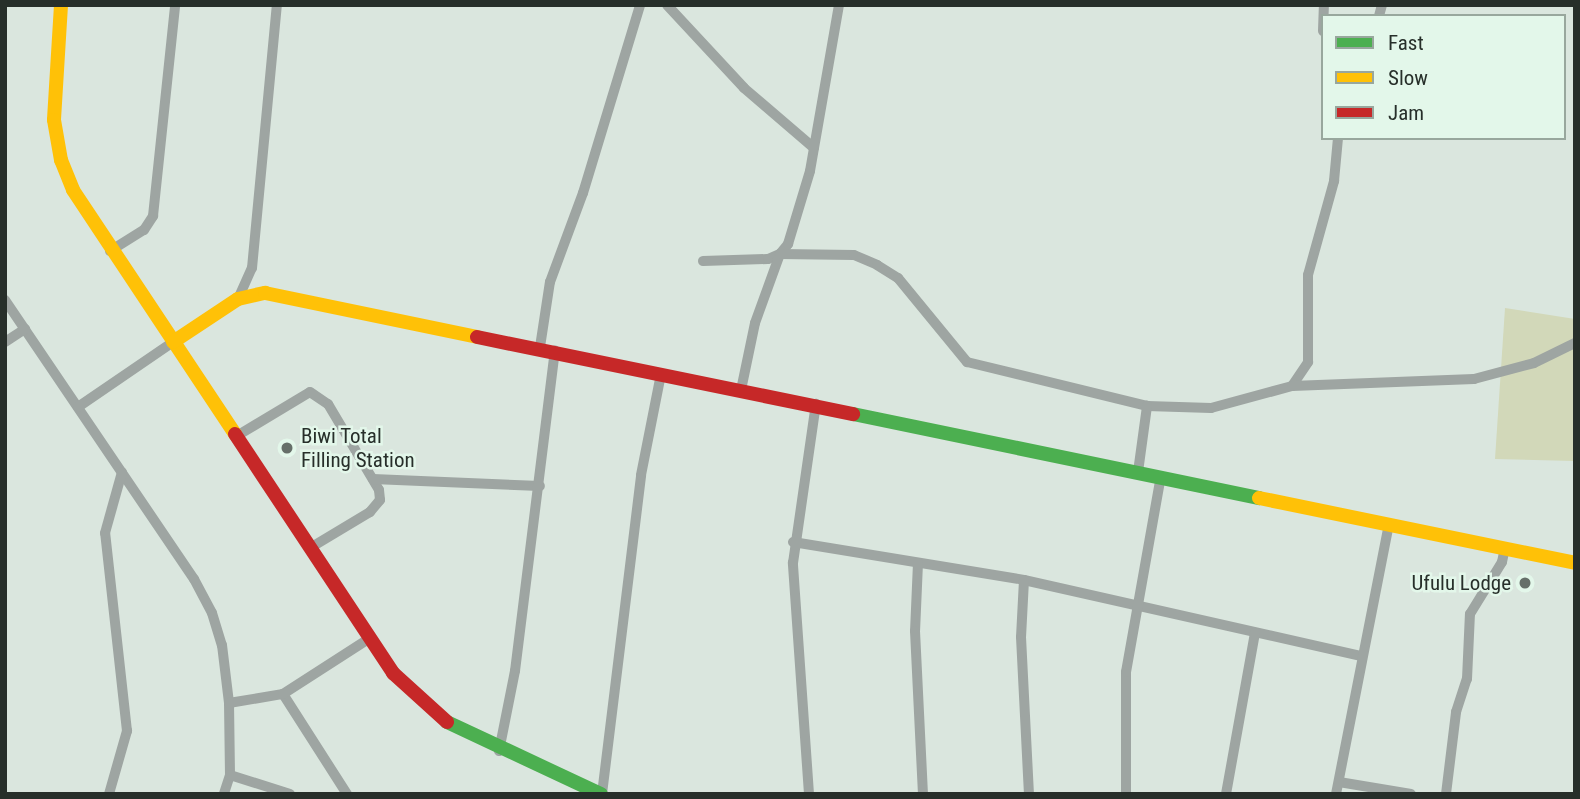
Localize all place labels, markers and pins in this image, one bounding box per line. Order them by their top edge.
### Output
place label: Biwi Total Filling Station [301,423,415,473]
marker: Biwi Total Filling Station [279,440,295,456]
place label: Ufulu Lodge [1411,570,1511,596]
marker: Ufulu Lodge [1517,575,1533,591]

